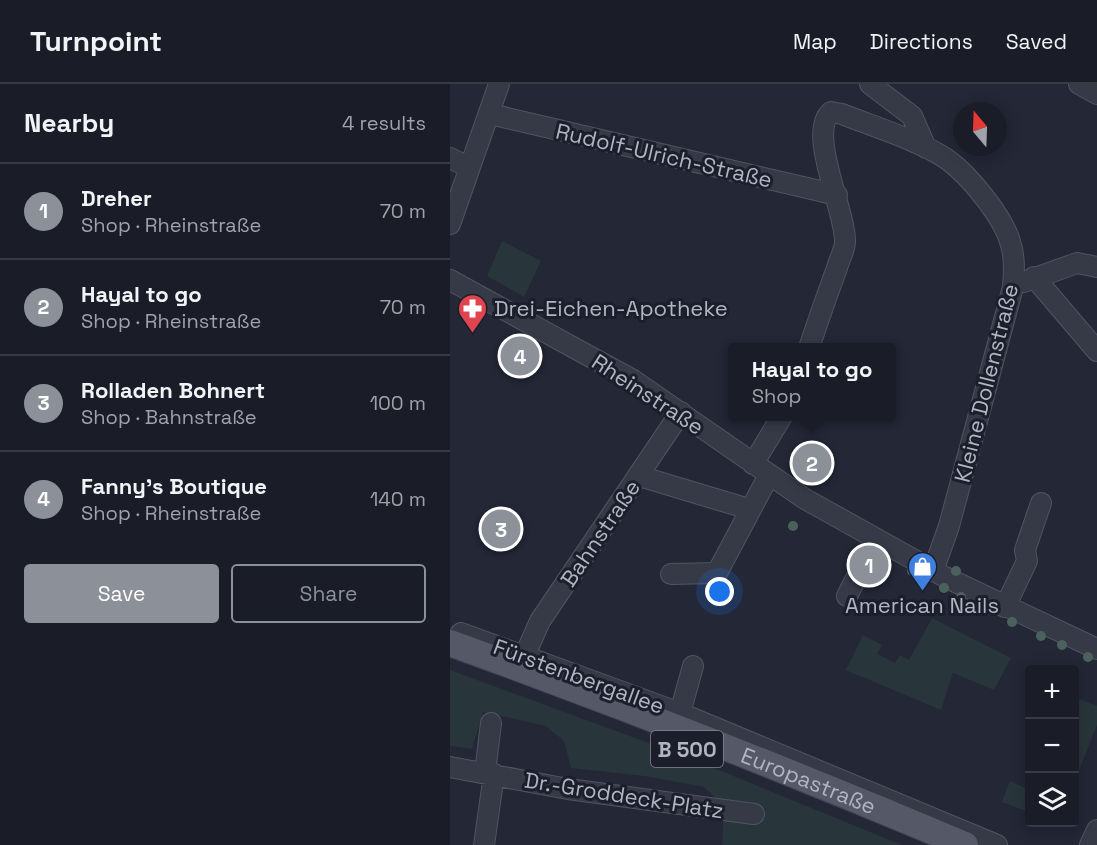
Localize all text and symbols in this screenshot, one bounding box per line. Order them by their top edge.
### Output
text: Turnpoint [30,23,162,59]
text: Map [793,28,837,55]
text: Directions [870,28,973,55]
text: Saved [1006,28,1067,55]
north arrow [953,102,1007,156]
text: Nearby [24,106,114,140]
text: 4 results [342,110,426,136]
street label: Rudolf-Ulrich-Straße [553,116,775,194]
text: Dreher [81,184,152,212]
text: 1 [39,198,48,224]
text: 70 m [380,198,426,224]
text: Shop · Rheinstraße [81,212,261,238]
text: Hayal to go [81,280,202,308]
street label: Kleine Dollenstraße [948,281,1024,485]
pharmacy icon: Drei-Eichen-Apotheke [457,292,489,334]
text: 2 [38,294,49,320]
text: 70 m [380,294,426,320]
place label: Drei-Eichen-Apotheke [494,294,728,322]
text: Shop · Rheinstraße [81,308,261,334]
pin: 4 [500,334,540,378]
popup [728,343,896,421]
street label: Rheinstraße [587,347,709,441]
text: Hayal to go [752,355,872,383]
text: Rolladen Bohnert [81,376,265,404]
text: Shop [752,383,801,409]
text: 3 [37,390,50,416]
text: 100 m [370,390,426,416]
text: Shop · Bahnstraße [81,404,257,430]
pin: 2 [792,440,832,485]
text: Fanny's Boutique [81,472,267,500]
street label: Bahnstraße [554,474,646,592]
text: 4 [37,486,50,512]
text: 140 m [370,486,426,512]
text: Shop · Rheinstraße [81,500,261,526]
pin: 3 [482,506,520,552]
pin: 1 [850,542,888,588]
shop icon: American Nails [906,550,938,592]
button: Save [24,564,219,623]
button: Share [231,564,426,623]
your location [705,577,734,606]
place label: American Nails [845,591,999,619]
street label: Fürstenbergallee [490,632,668,720]
map controls [1025,665,1079,827]
button: + [1025,665,1079,719]
button: − [1025,719,1079,773]
road number: B 500 [651,731,723,767]
street label: Europastraße [737,741,880,820]
street label: Dr.-Groddeck-Platz [523,765,725,825]
button: layers [1025,773,1079,827]

